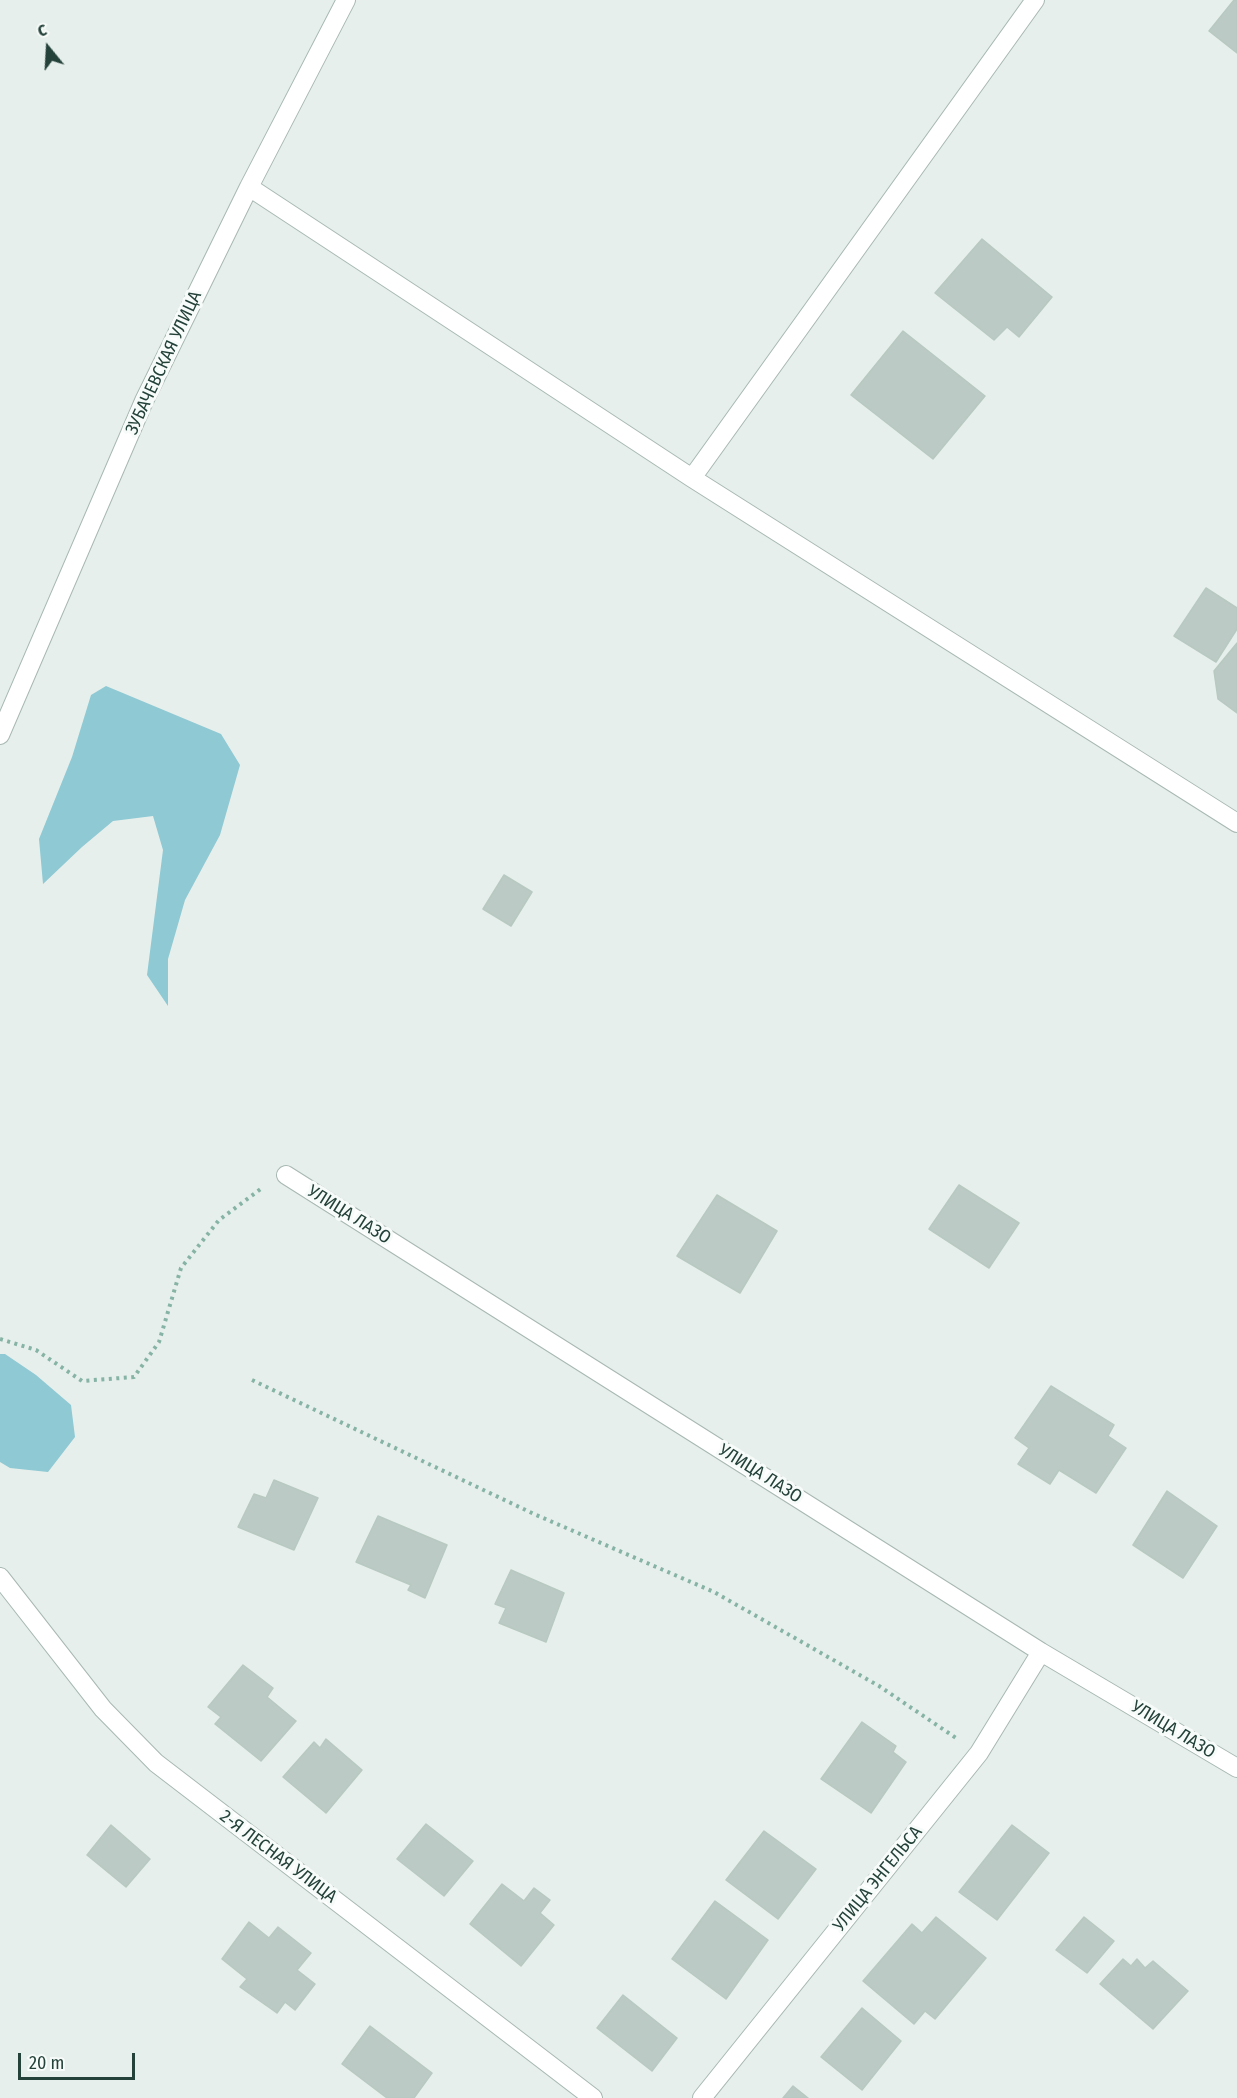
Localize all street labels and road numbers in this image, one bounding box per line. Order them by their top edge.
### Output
street label: ЗУБАЧЕВСКАЯ УЛИЦА [121,288,207,438]
street label: УЛИЦА ЛАЗО [303,1181,395,1249]
street label: УЛИЦА ЛАЗО [714,1440,806,1508]
street label: УЛИЦА ЛАЗО [1127,1696,1219,1764]
street label: 2-Я ЛЕСНАЯ УЛИЦА [215,1806,341,1908]
street label: УЛИЦА ЭНГЕЛЬСА [829,1822,927,1936]

